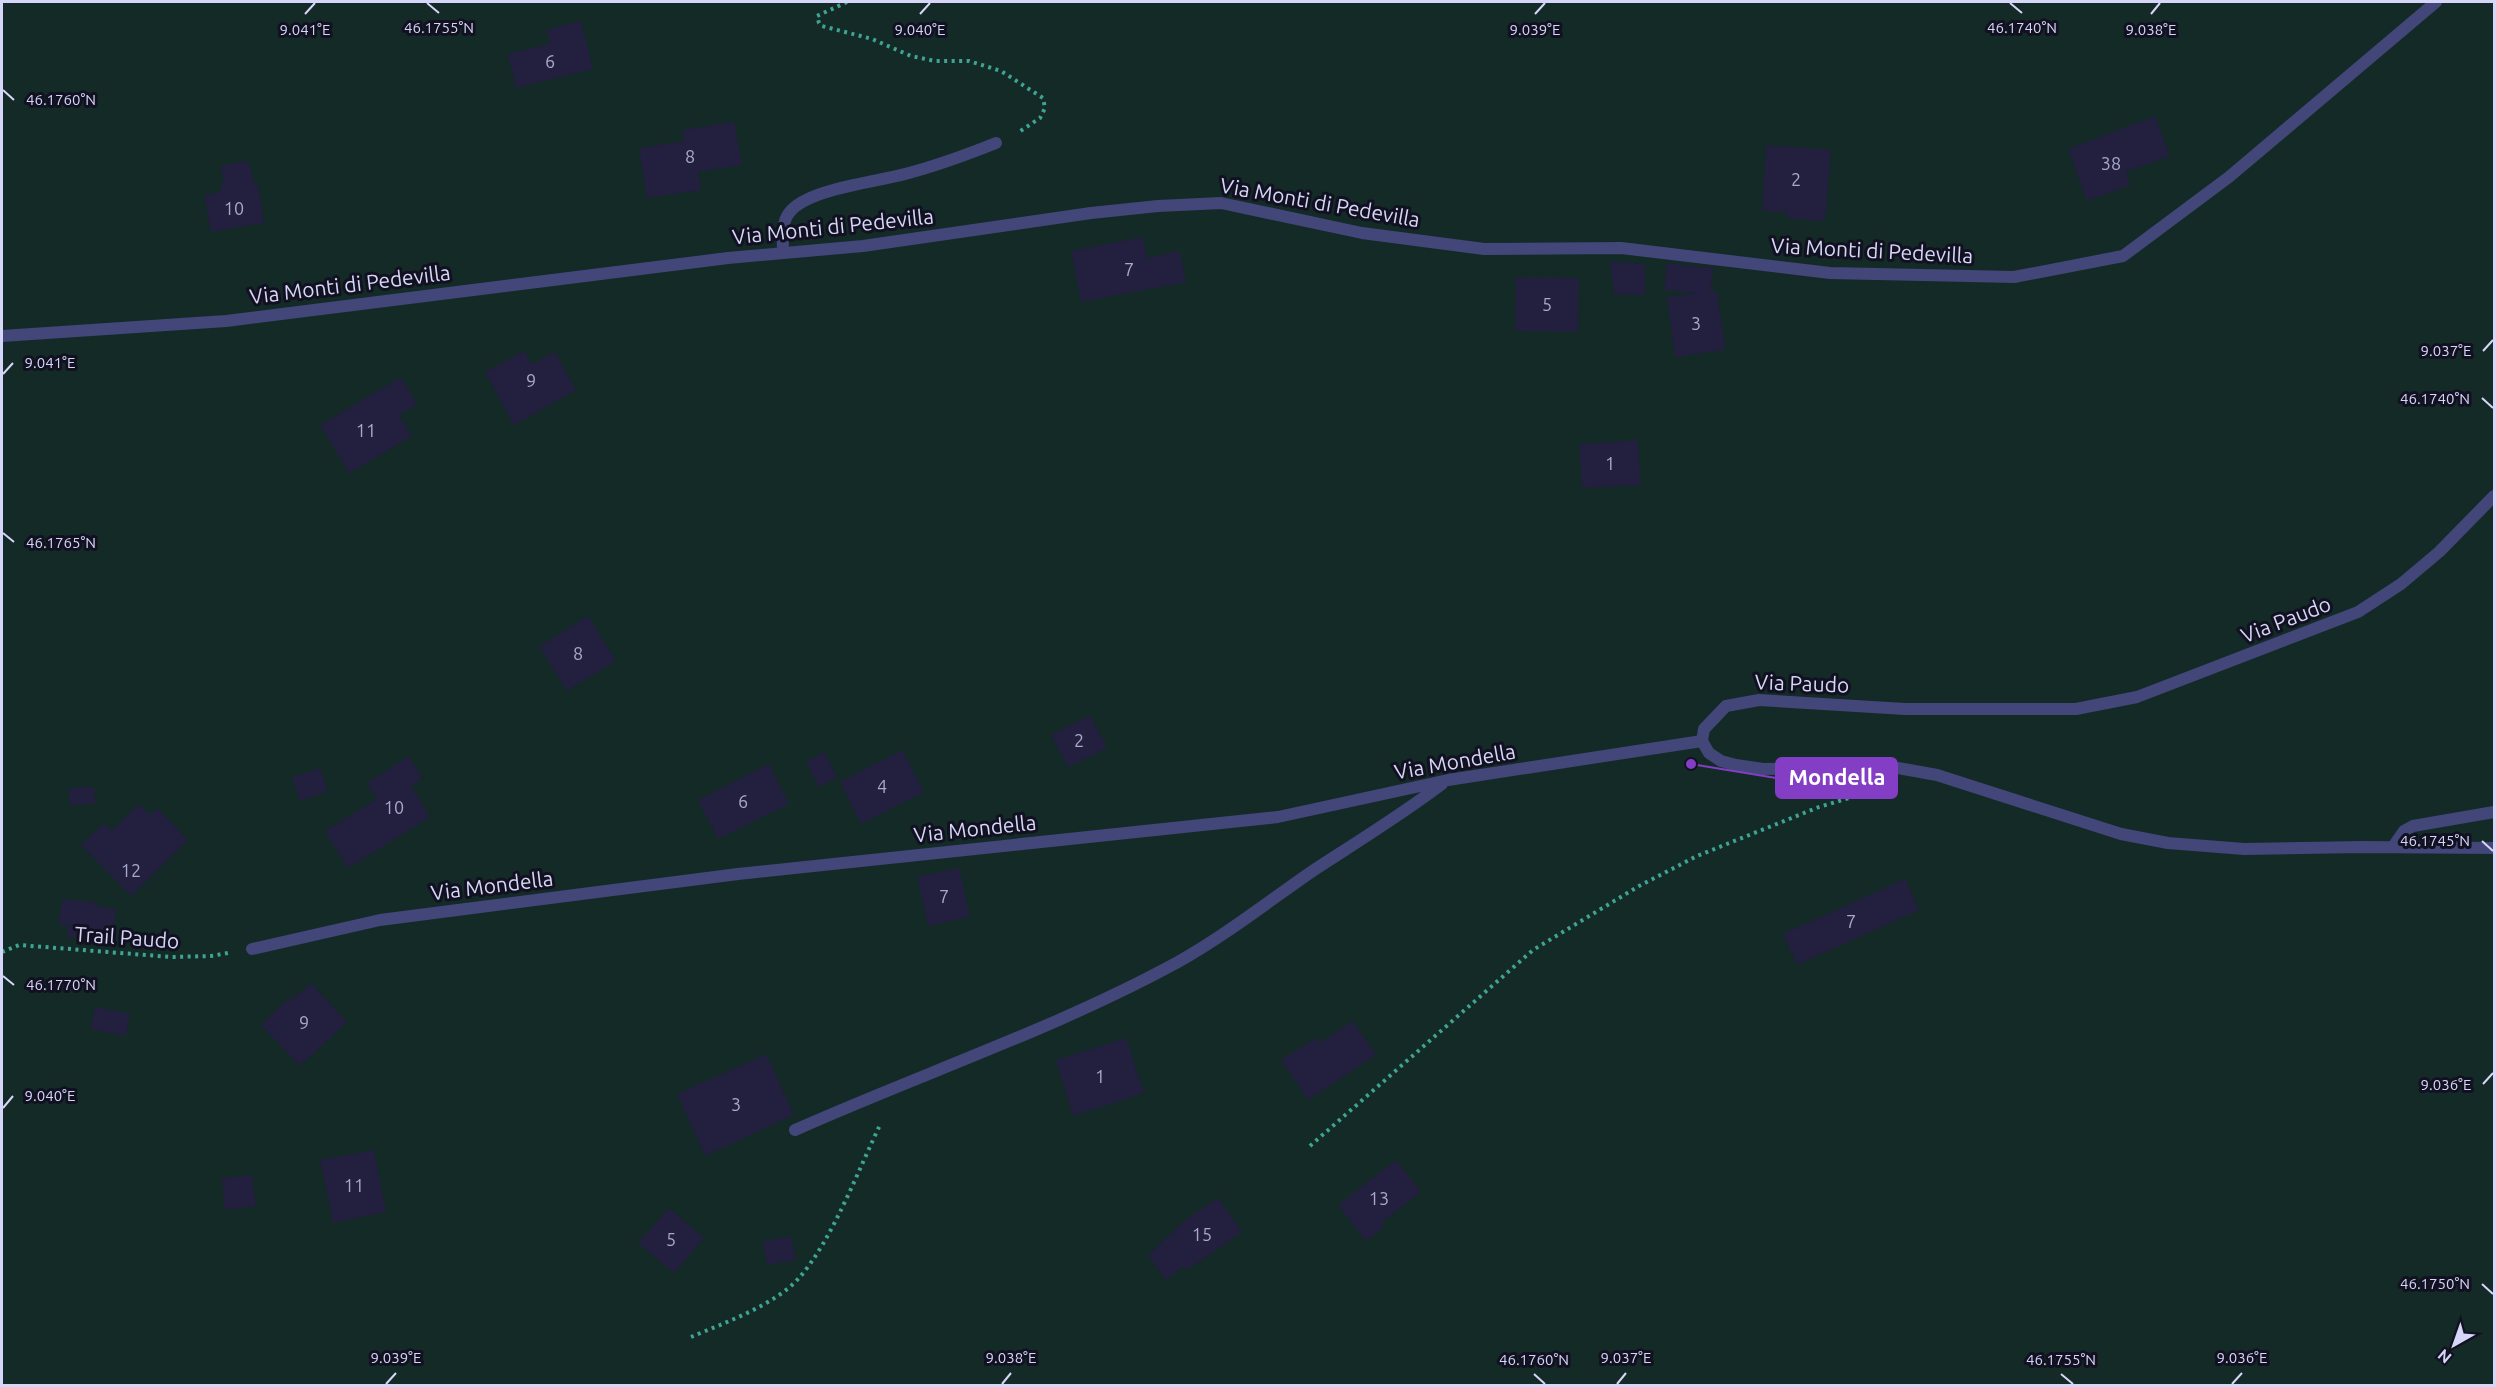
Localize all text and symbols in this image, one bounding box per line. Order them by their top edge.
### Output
text: 46.1755°N [404,19,474,36]
text: 46.1740°N [1987,19,2057,36]
text: 9.041°E [280,21,330,38]
text: 9.040°E [895,21,945,38]
text: 9.039°E [1510,21,1560,38]
text: 9.038°E [2126,21,2176,38]
house number: 6 [545,51,555,71]
text: 46.1760°N [26,91,96,108]
house number: 8 [685,146,695,166]
house number: 38 [2101,153,2121,173]
house number: 2 [1791,169,1801,189]
street label: Via Monti di Pedevilla [1218,173,1422,231]
house number: 10 [224,198,244,218]
street label: Via Monti di Pedevilla [731,203,935,249]
street label: Via Monti di Pedevilla [1770,233,1974,267]
house number: 7 [1124,259,1134,279]
street label: Via Monti di Pedevilla [248,260,452,308]
house number: 5 [1542,294,1552,314]
house number: 3 [1691,313,1701,333]
text: 9.037°E [2421,342,2471,359]
text: 9.041°E [25,354,75,371]
house number: 9 [526,370,536,390]
text: 46.1740°N [2400,390,2470,407]
house number: 11 [356,420,376,440]
house number: 1 [1605,453,1615,473]
text: 46.1765°N [26,534,96,551]
street label: Via Paudo [2237,591,2334,647]
house number: 8 [573,643,583,663]
street label: Via Paudo [1754,669,1850,697]
house number: 2 [1074,730,1084,750]
street label: Via Mondella [1392,739,1517,784]
callout: Mondella [1776,758,1897,798]
text: Mondella [1788,764,1886,789]
house number: 4 [877,776,887,796]
house number: 6 [738,791,748,811]
house number: 10 [384,797,404,817]
street label: Via Mondella [912,810,1037,846]
text: 46.1745°N [2400,832,2470,849]
house number: 12 [121,860,141,880]
street label: Via Mondella [429,866,554,904]
house number: 7 [939,886,949,906]
house number: 7 [1846,911,1856,931]
street label: Trail Paudo [74,921,180,953]
text: 46.1770°N [26,976,96,993]
house number: 9 [299,1012,309,1032]
house number: 1 [1095,1066,1105,1086]
text: 9.036°E [2421,1076,2471,1093]
text: 9.040°E [25,1087,75,1104]
house number: 3 [731,1094,741,1114]
house number: 11 [344,1175,364,1195]
house number: 13 [1369,1188,1389,1208]
house number: 15 [1192,1224,1212,1244]
house number: 5 [666,1229,676,1249]
text: 46.1750°N [2400,1275,2470,1292]
north arrow [2424,1315,2484,1375]
text: N [2434,1346,2455,1367]
text: 9.039°E [371,1349,421,1366]
text: 9.038°E [986,1349,1036,1366]
text: 9.037°E [1601,1349,1651,1366]
text: 9.036°E [2217,1349,2267,1366]
text: 46.1760°N [1499,1351,1569,1368]
text: 46.1755°N [2026,1351,2096,1368]

